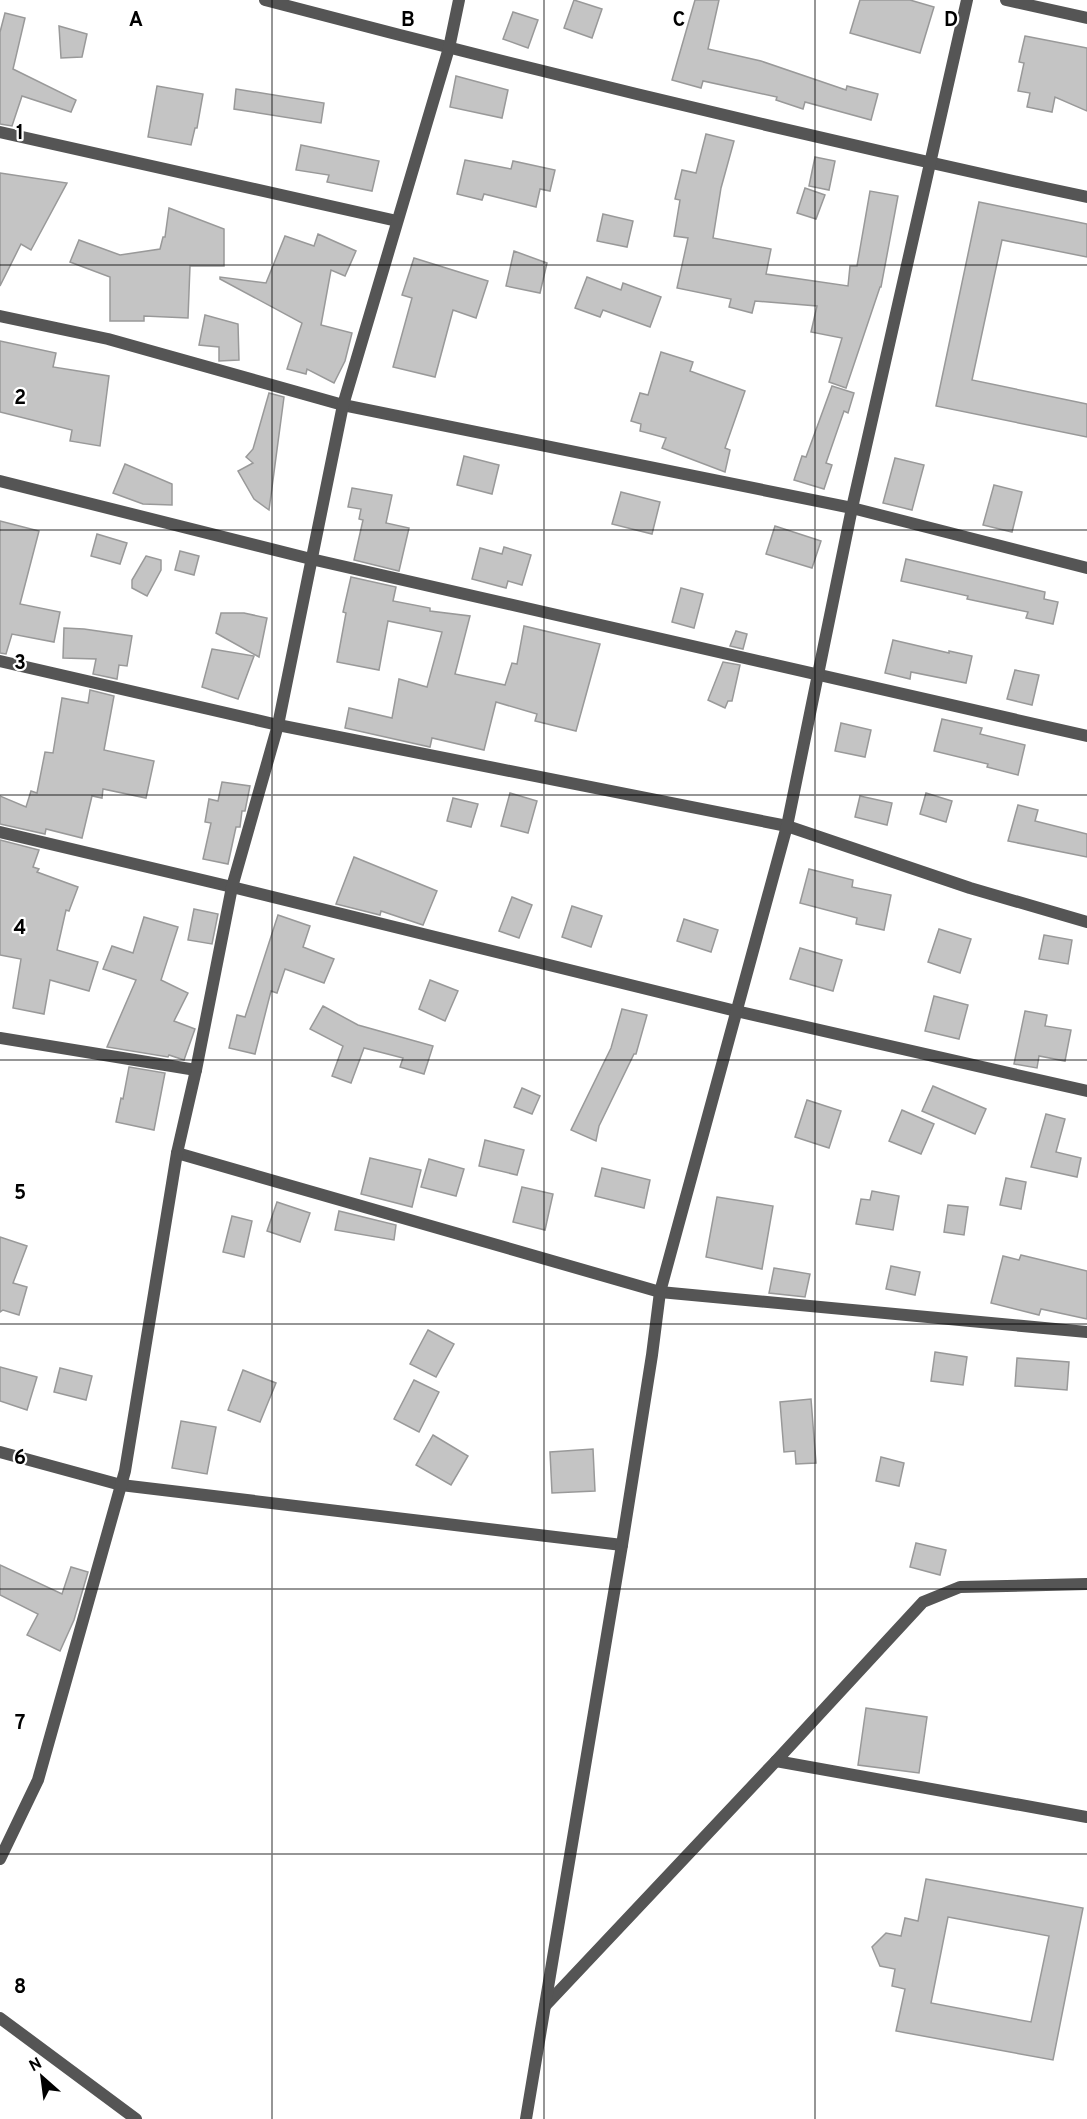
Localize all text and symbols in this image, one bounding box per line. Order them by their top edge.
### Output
text: A [129,8,143,34]
text: B [401,8,415,34]
text: C [673,8,685,34]
text: D [944,8,958,34]
text: 1 [16,121,24,147]
text: 2 [14,386,26,412]
text: 3 [14,651,26,677]
text: 4 [14,916,26,942]
text: 5 [14,1181,26,1207]
text: 6 [14,1446,26,1472]
text: 7 [15,1711,25,1737]
text: 8 [14,1975,26,2001]
north arrow [12,2047,72,2107]
text: N [26,2054,46,2077]

